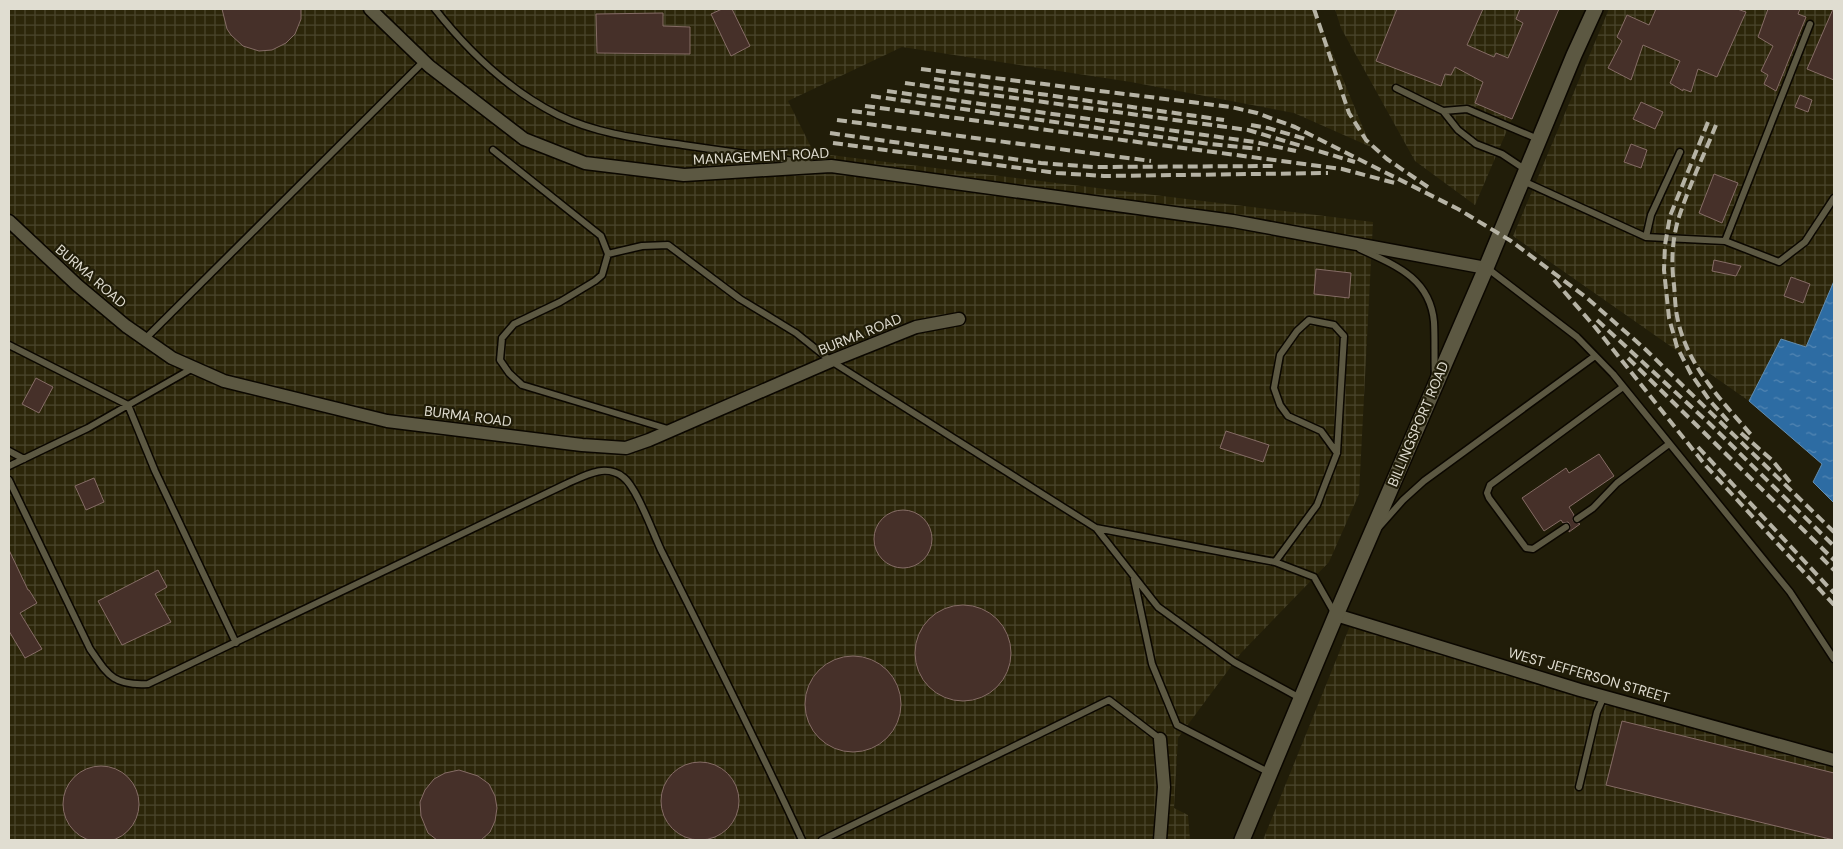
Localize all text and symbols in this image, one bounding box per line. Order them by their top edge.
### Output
street label: MANAGEMENT ROAD [692,143,830,169]
street label: BURMA ROAD [52,240,130,312]
street label: BURMA ROAD [816,309,904,359]
street label: BILLINGSPORT ROAD [1383,359,1453,489]
street label: BURMA ROAD [423,402,513,430]
street label: WEST JEFFERSON STREET [1506,643,1672,707]

